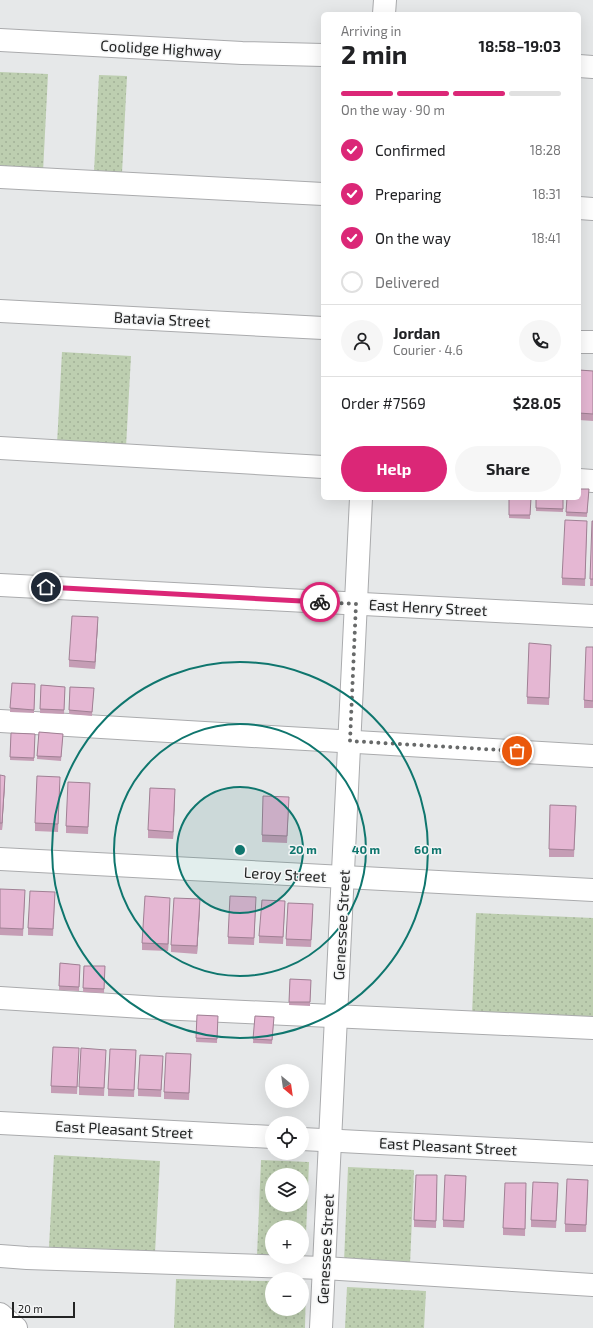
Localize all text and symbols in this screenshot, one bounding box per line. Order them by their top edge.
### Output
text: Arriving in [341,23,401,39]
street label: Coolidge Highway [100,36,222,60]
text: 18:58–19:03 [479,37,561,55]
text: 2 min [341,38,407,69]
text: On the way · 90 m [341,102,445,118]
icon: check [341,139,363,161]
text: Confirmed [375,141,446,159]
text: 18:28 [530,142,561,158]
icon: check [341,183,363,205]
text: Preparing [375,185,441,203]
text: 18:31 [532,186,561,202]
icon: check [341,227,363,249]
text: On the way [375,229,451,247]
text: 18:41 [532,230,561,246]
text: Delivered [375,273,440,291]
street label: Batavia Street [113,307,211,331]
button: person [341,320,383,362]
button: phone [519,320,561,362]
text: Jordan [393,324,440,342]
text: Courier · 4.6 [393,342,463,358]
text: Order #7569 [341,394,426,412]
text: $28.05 [513,394,561,412]
button: Help [341,446,447,492]
button: Share [455,446,561,492]
pin [29,570,63,604]
icon: home [35,576,57,598]
courier [300,582,340,622]
icon: bike [309,591,331,613]
street label: East Henry Street [368,595,488,619]
pin [500,734,534,768]
icon: bag [506,740,528,762]
text: 20 m [289,842,317,856]
text: 40 m [352,842,380,856]
text: 60 m [414,842,442,856]
centre of rings [233,843,247,857]
street label: Leroy Street [243,863,327,885]
street label: Genessee Street [329,869,353,981]
north arrow [265,1064,309,1108]
map controls [265,1064,309,1316]
street label: East Pleasant Street [55,1116,194,1142]
button: locate [265,1116,309,1160]
street label: East Pleasant Street [379,1133,518,1159]
button: layers [265,1168,309,1212]
street label: Genessee Street [313,1193,337,1305]
button: + [265,1220,309,1264]
button: − [265,1272,309,1316]
scale bar [12,1300,75,1319]
text: 20 m [18,1302,43,1315]

